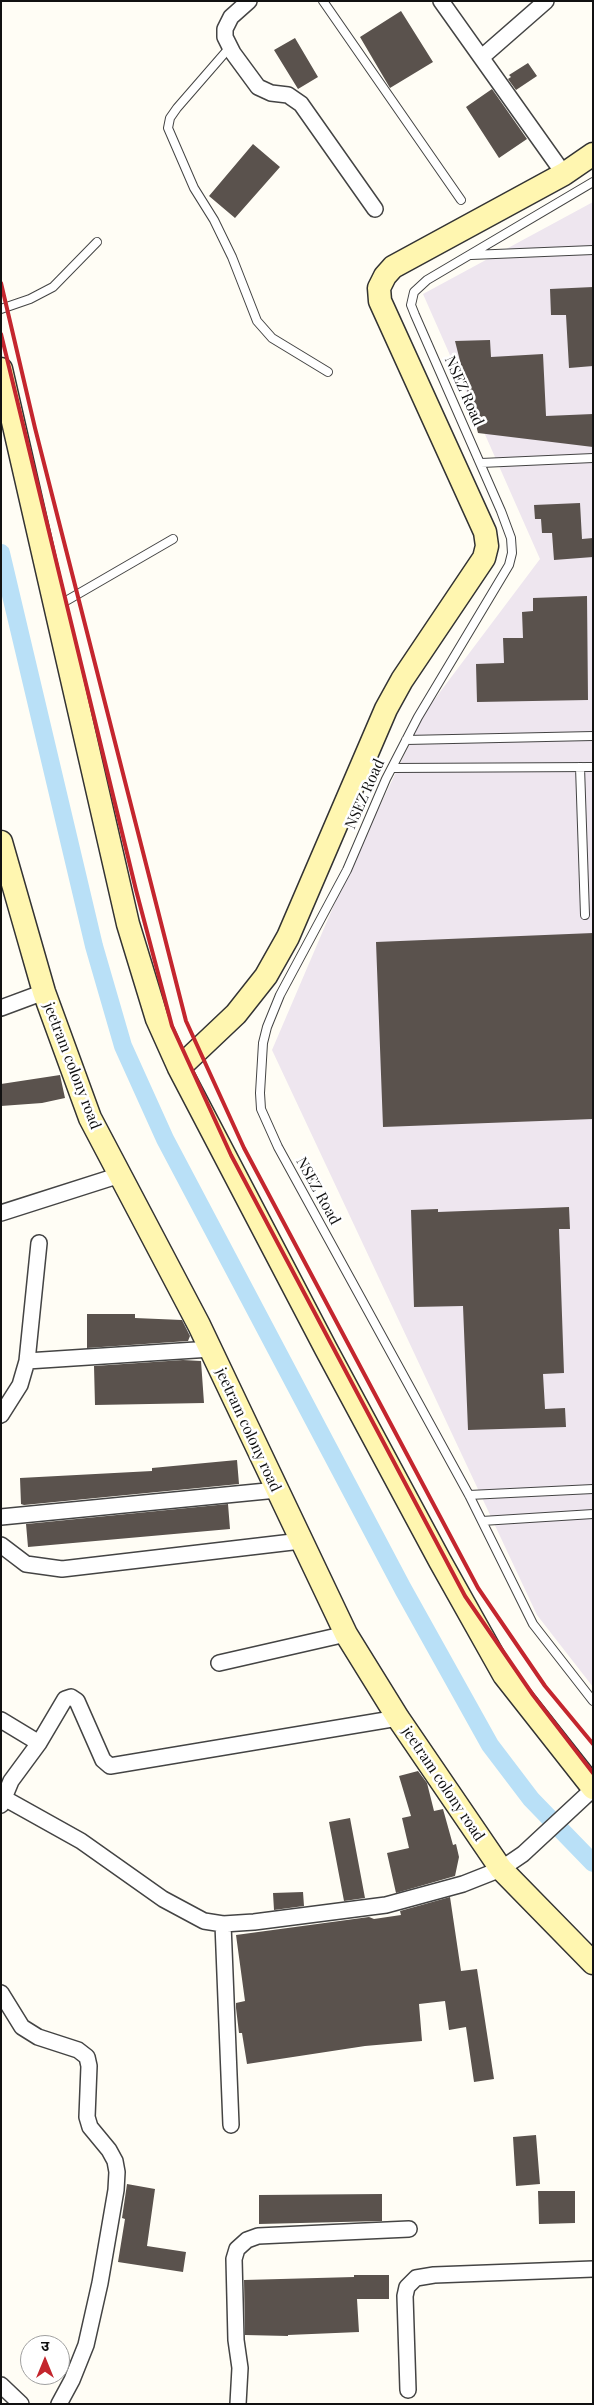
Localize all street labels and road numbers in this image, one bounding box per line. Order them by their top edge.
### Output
street label: NSEZ Road [441,353,487,429]
street label: NSEZ Road [342,756,388,832]
street label: jeetram colony road [40,1000,104,1132]
street label: NSEZ Road [292,1154,344,1228]
street label: jeetram colony road [211,1365,285,1495]
street label: jeetram colony road [398,1723,488,1845]

